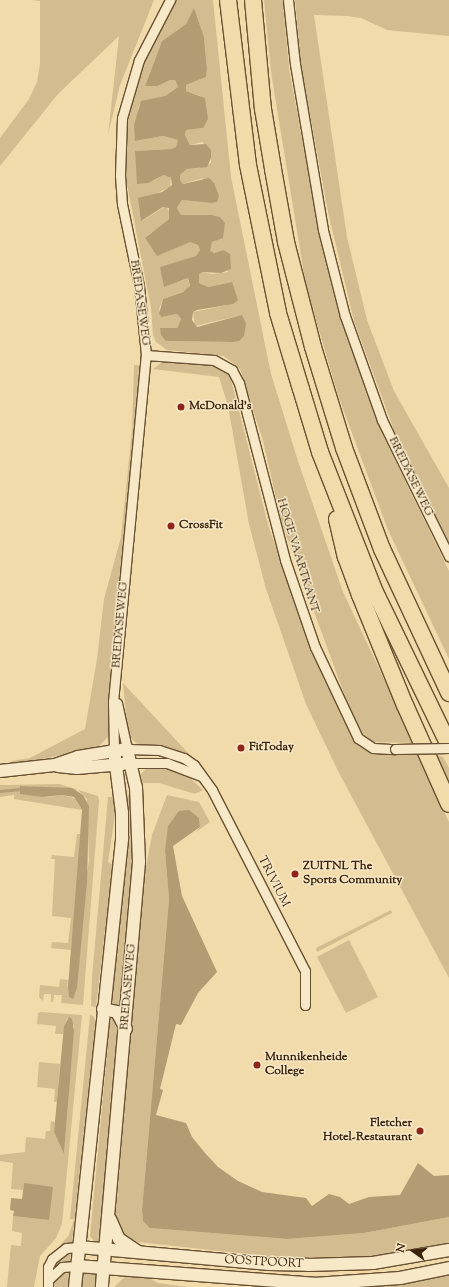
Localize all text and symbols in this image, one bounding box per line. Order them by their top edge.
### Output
street label: BREDASEWEG [126,259,152,347]
place label: McDonald's [189,400,251,414]
marker: McDonald's [176,402,186,412]
street label: BREDASEWEG [385,435,435,519]
street label: HOGE VAARTKANT [273,497,321,615]
place label: CrossFit [179,519,223,533]
marker: CrossFit [166,521,176,531]
street label: BREDASEWEG [110,581,132,669]
place label: FitToday [249,741,294,755]
marker: FitToday [236,743,246,753]
street label: TRIVIUM [254,854,292,910]
place label: ZUITNL The Sports Community [303,860,402,888]
marker: ZUITNL The Sports Community [290,869,300,879]
street label: BREDASEWEG [118,943,140,1031]
place label: Munnikenheide College [265,1051,347,1079]
marker: Munnikenheide College [252,1060,262,1070]
place label: Fletcher Hotel-Restaurant [323,1117,412,1145]
marker: Fletcher Hotel-Restaurant [415,1126,425,1136]
north arrow [393,1231,433,1271]
text: N [393,1242,410,1254]
street label: OOSTPOORT [224,1254,304,1272]

